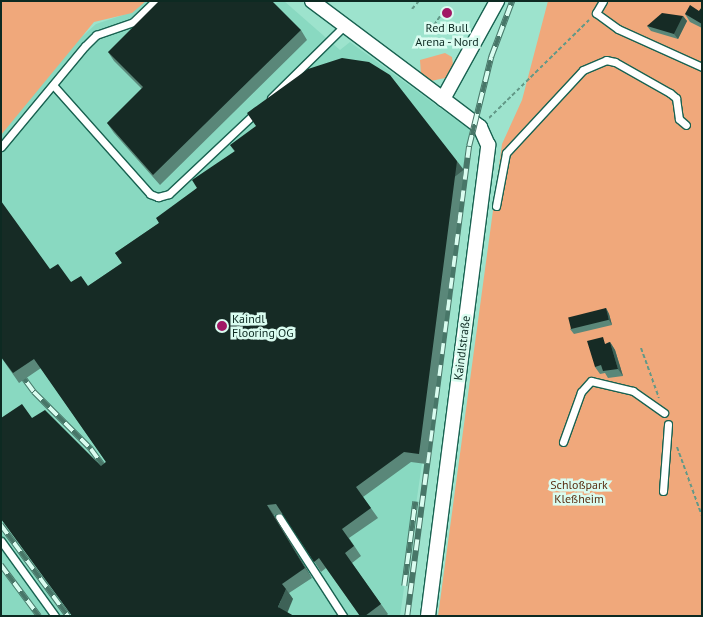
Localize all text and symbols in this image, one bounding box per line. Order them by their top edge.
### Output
marker: Red Bull Arena - Nord [441,7,453,19]
place label: Red Bull Arena - Nord [414,21,480,49]
place label: Kaindl Flooring OG [232,312,294,340]
street label: Kaindlstraße [451,315,473,381]
marker: Kaindl Flooring OG [216,320,228,332]
park label: Schloßpark Kleßheim [550,478,608,506]

